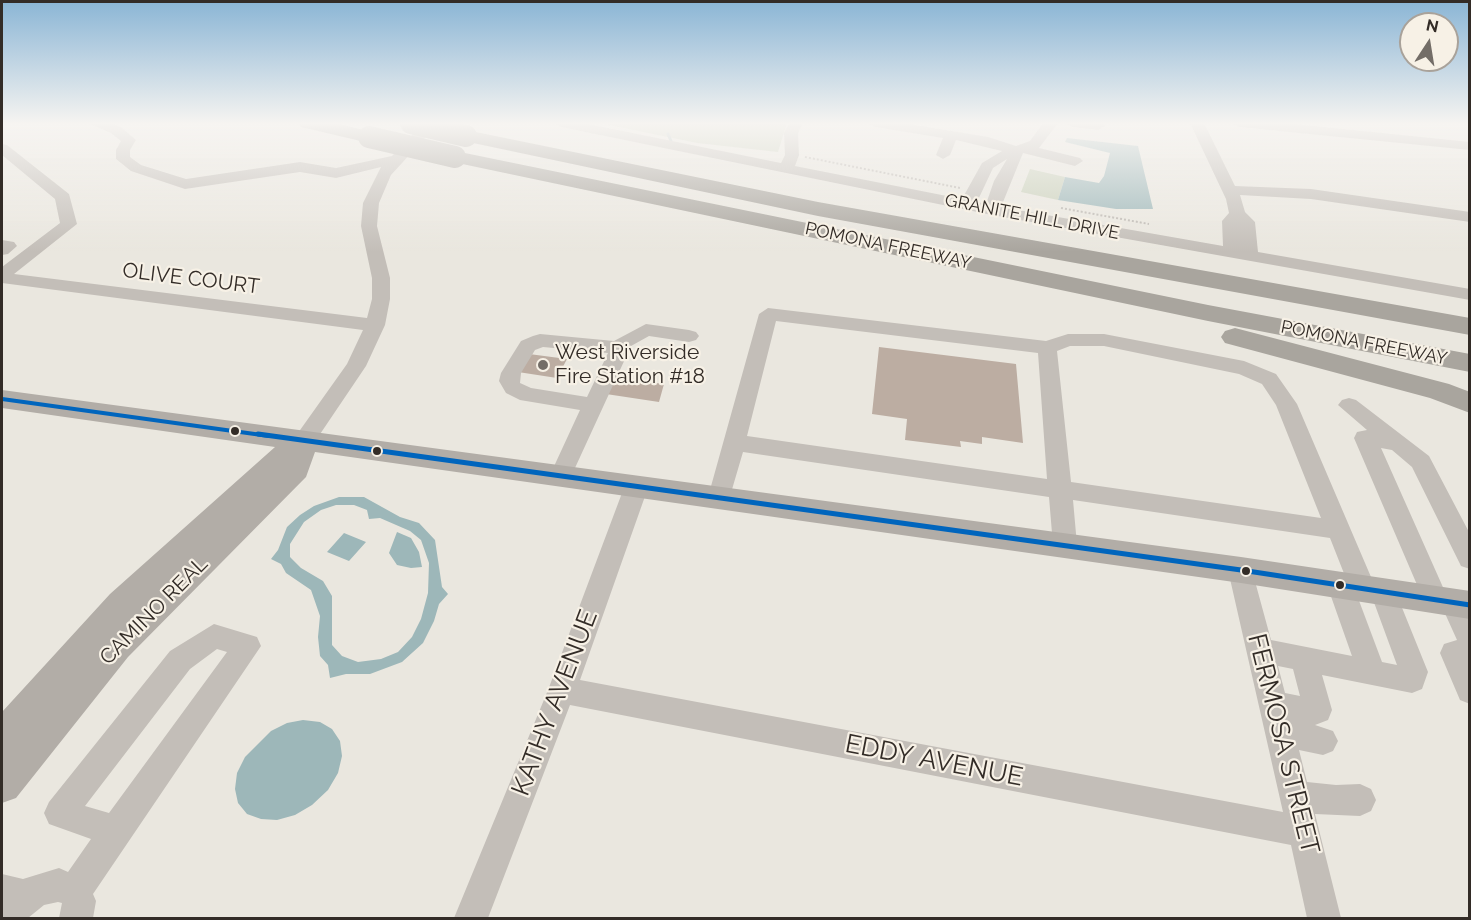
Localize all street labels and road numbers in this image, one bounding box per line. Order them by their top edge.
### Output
street label: GRANITE HILL DRIVE [943,189,1121,245]
street label: POMONA FREEWAY [803,218,973,274]
street label: OLIVE COURT [121,258,261,300]
street label: POMONA FREEWAY [1279,316,1449,370]
street label: CAMINO REAL [95,552,213,670]
street label: KATHY AVENUE [505,606,605,800]
street label: FERMOSA STREET [1241,630,1325,858]
street label: EDDY AVENUE [842,728,1026,794]

